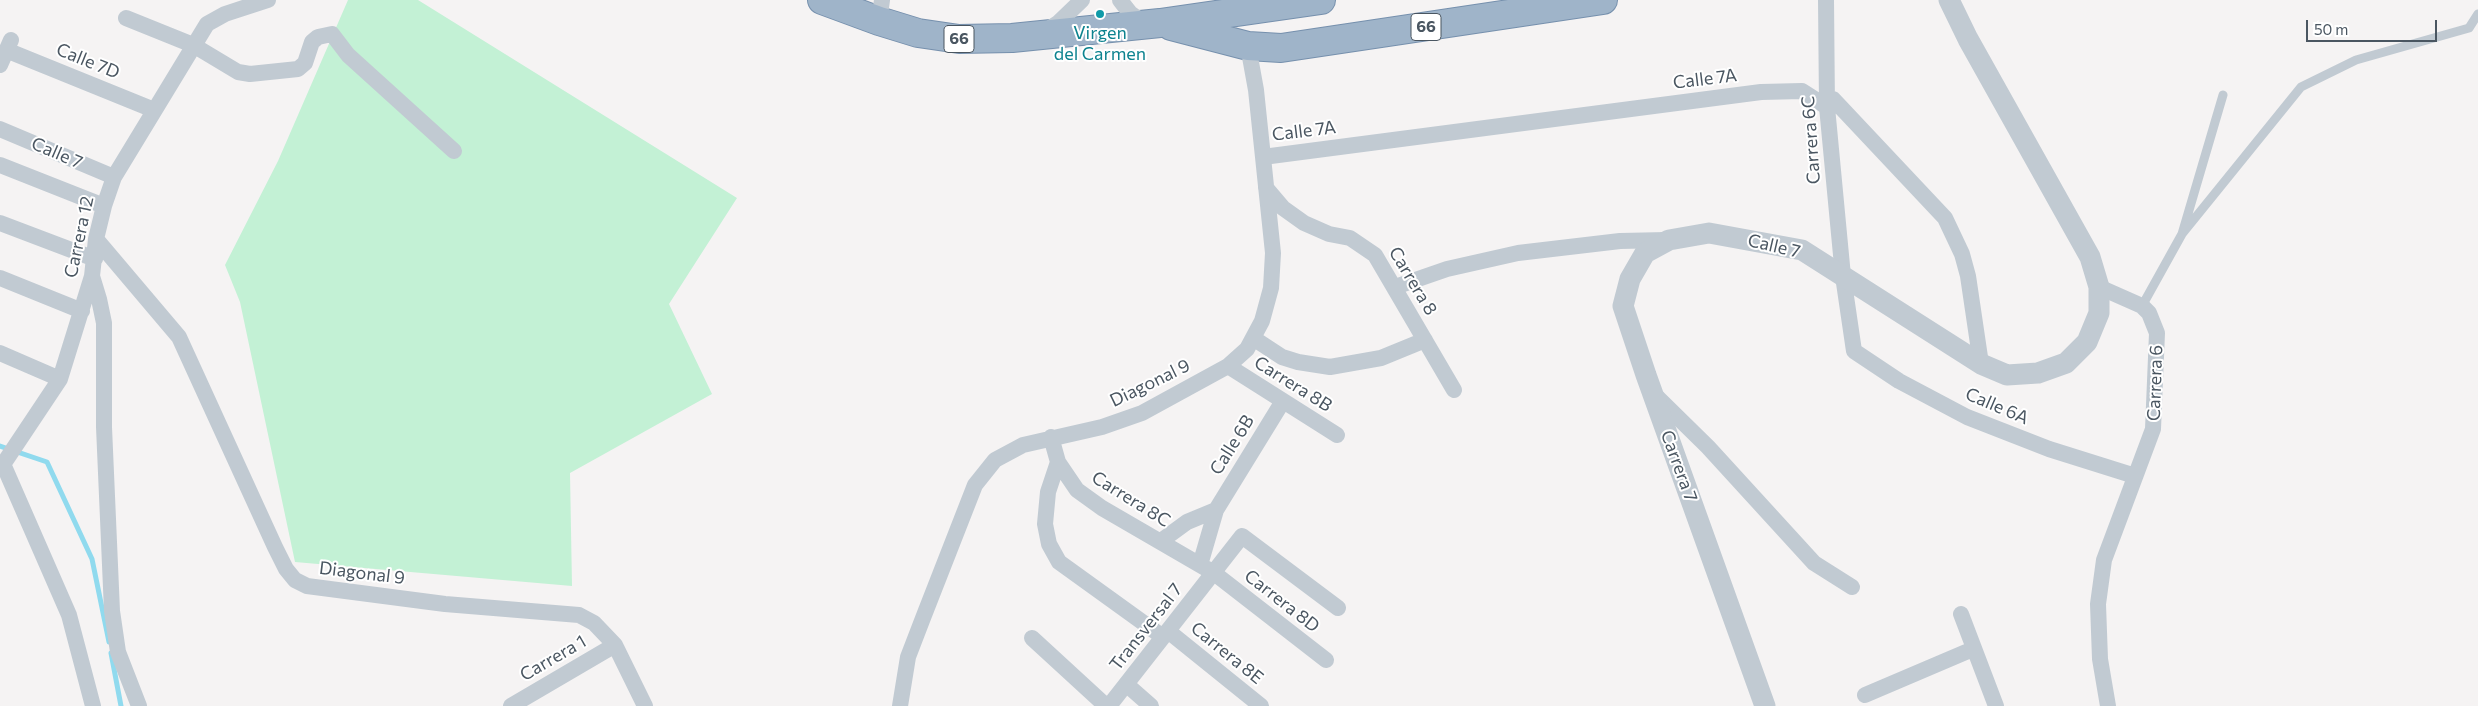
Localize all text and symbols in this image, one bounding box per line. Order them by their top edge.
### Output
marker: Virgen del Carmen [1094,8,1106,20]
scale bar [2308,10,2439,42]
road number: 66 [1411,14,1441,41]
text: 50 m [2314,20,2348,38]
place label: Virgen del Carmen [1054,22,1146,64]
road number: 66 [944,26,974,52]
street label: Calle 7D [53,39,123,83]
street label: Calle 7A [1672,64,1738,94]
street label: Carrera 6C [1797,95,1825,185]
street label: Calle 7A [1271,116,1337,146]
street label: Calle 7 [28,133,86,173]
street label: Carrera 12 [60,194,98,280]
street label: Calle 7 [1746,229,1802,263]
street label: Carrera 8 [1384,243,1442,319]
street label: Carrera 6 [2143,345,2167,421]
street label: Carrera 8B [1250,352,1336,416]
street label: Diagonal 9 [1106,354,1194,412]
street label: Calle 6A [1962,383,2032,429]
street label: Calle 6B [1205,411,1259,479]
street label: Carrera 7 [1656,427,1702,505]
street label: Carrera 8C [1088,466,1174,532]
street label: Diagonal 9 [318,557,406,589]
street label: Carrera 8D [1240,565,1324,637]
street label: Transversal 7 [1105,579,1187,675]
street label: Carrera 8E [1186,617,1268,689]
street label: Carrera 1 [516,630,590,686]

